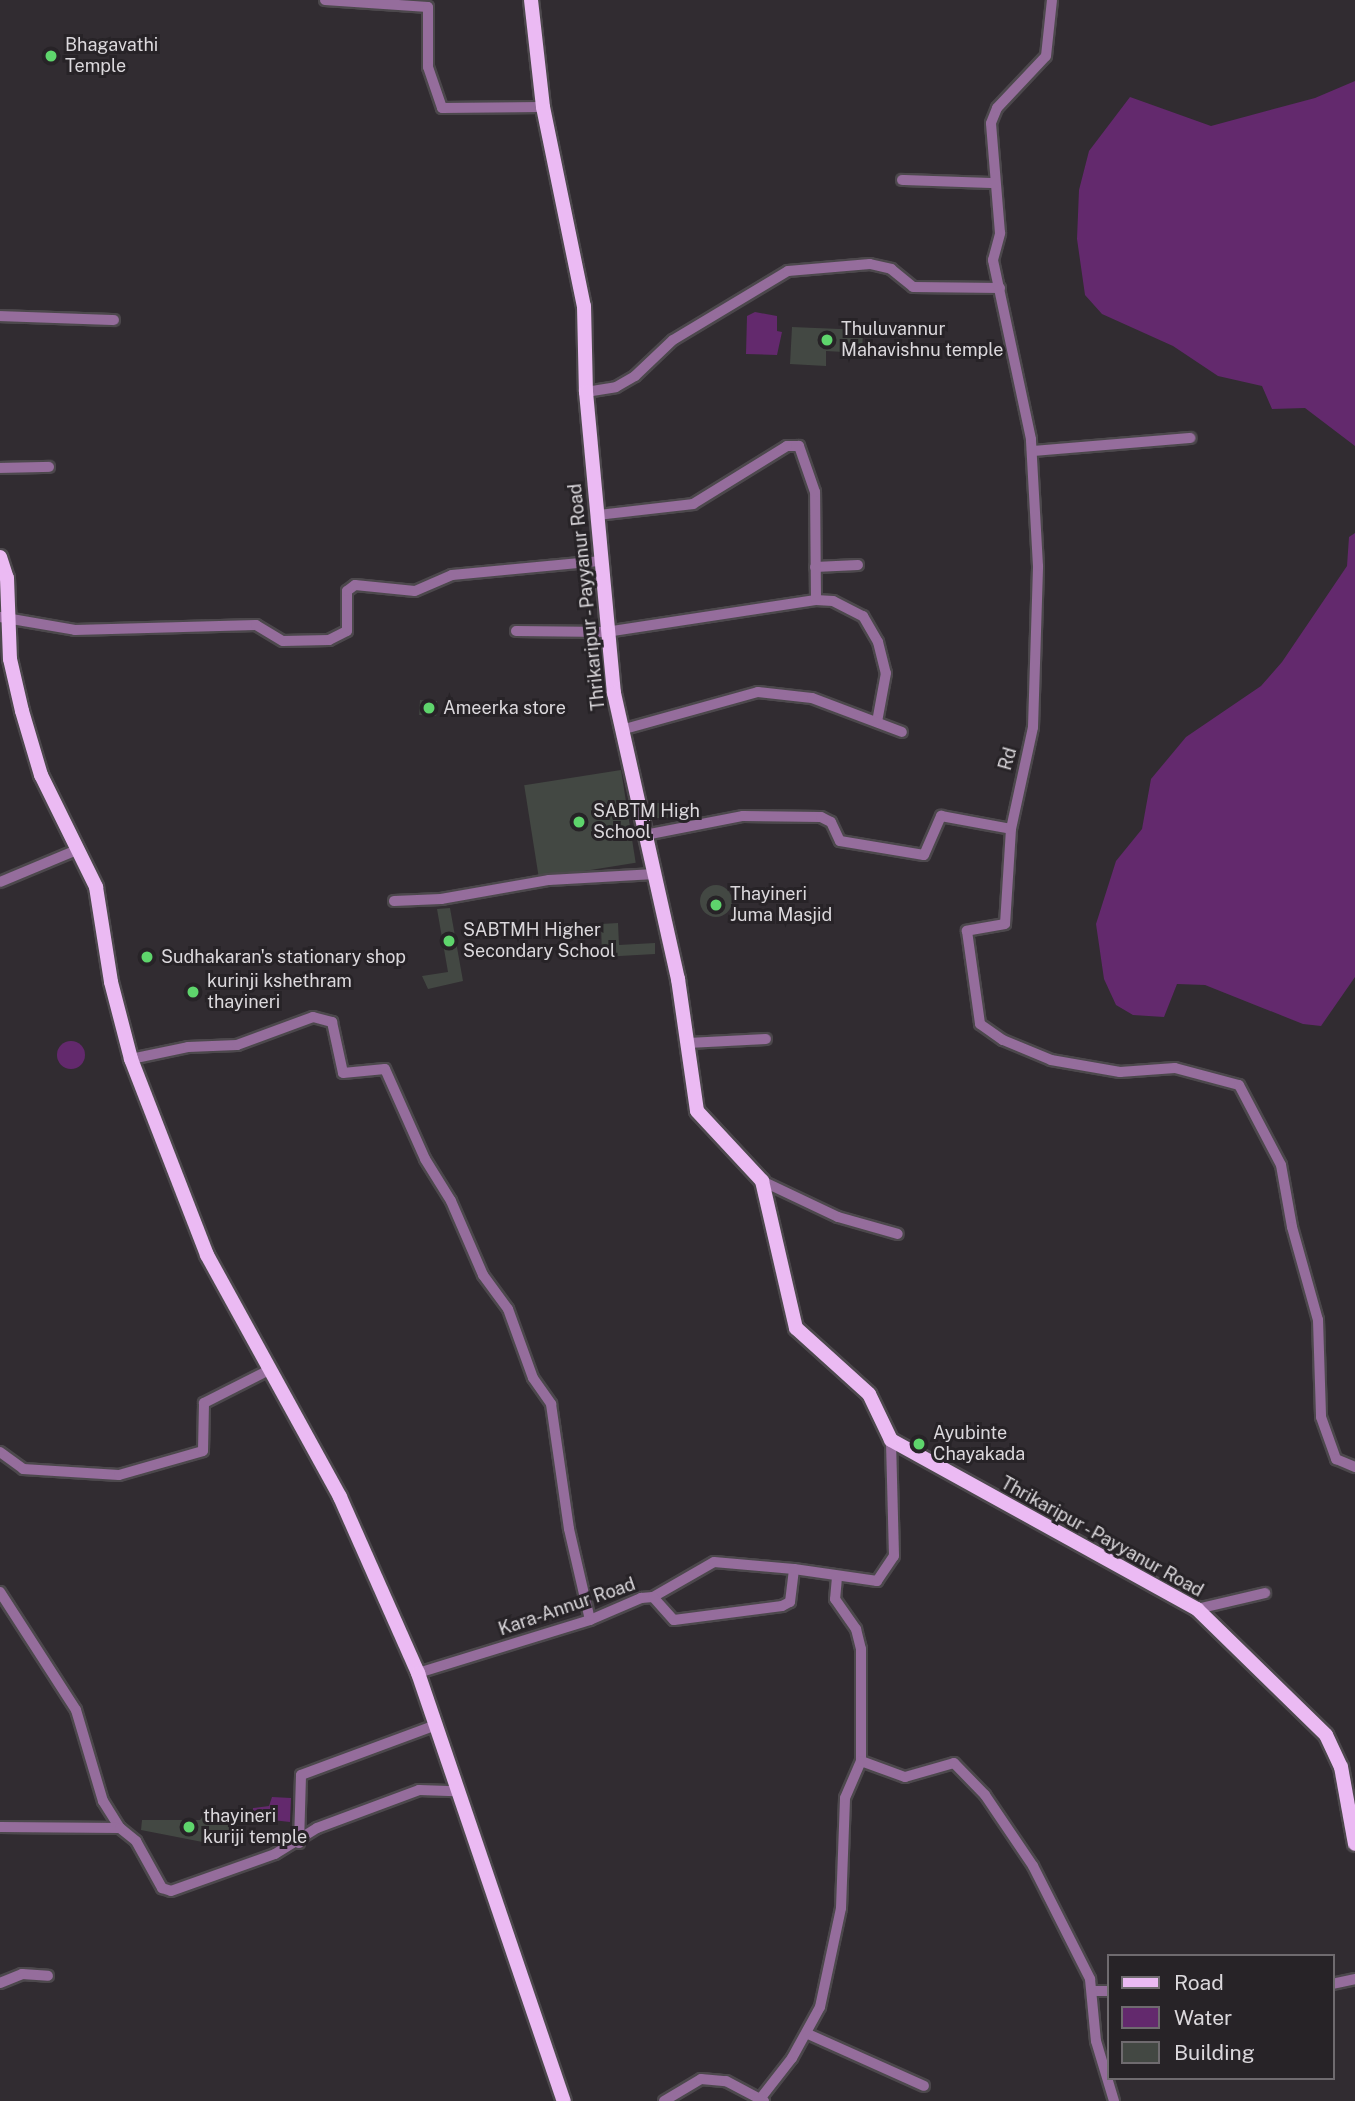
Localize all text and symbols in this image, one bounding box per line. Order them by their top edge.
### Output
place label: Bhagavathi Temple [65,35,158,78]
marker: Bhagavathi Temple [43,48,59,64]
place label: Thuluvannur Mahavishnu temple [841,319,1004,362]
marker: Thuluvannur Mahavishnu temple [819,332,835,348]
street label: Thrikaripur - Payyanur Road [564,480,610,714]
place label: Ameerka store [443,697,566,719]
marker: Ameerka store [421,700,437,716]
street label: Rd [995,745,1021,773]
place label: SABTM High School [593,801,700,844]
marker: SABTM High School [571,814,587,830]
place label: Thayineri Juma Masjid [730,884,832,926]
marker: Thayineri Juma Masjid [708,897,724,913]
place label: SABTMH Higher Secondary School [463,920,615,962]
marker: SABTMH Higher Secondary School [441,933,457,949]
place label: Sudhakaran's stationary shop [161,946,406,968]
marker: Sudhakaran's stationary shop [139,949,155,965]
place label: kurinji kshethram thayineri [207,971,352,1014]
marker: kurinji kshethram thayineri [185,984,201,1000]
place label: Ayubinte Chayakada [933,1423,1025,1466]
marker: Ayubinte Chayakada [911,1436,927,1452]
street label: Thrikaripur - Payyanur Road [995,1471,1209,1603]
street label: Kara-Annur Road [496,1573,638,1641]
place label: thayineri kuriji temple [203,1806,307,1848]
marker: thayineri kuriji temple [181,1819,197,1835]
legend [1106,1954,1334,2080]
text: Road [1174,1970,1224,1995]
text: Water [1174,2005,1232,2030]
text: Building [1174,2040,1255,2065]

